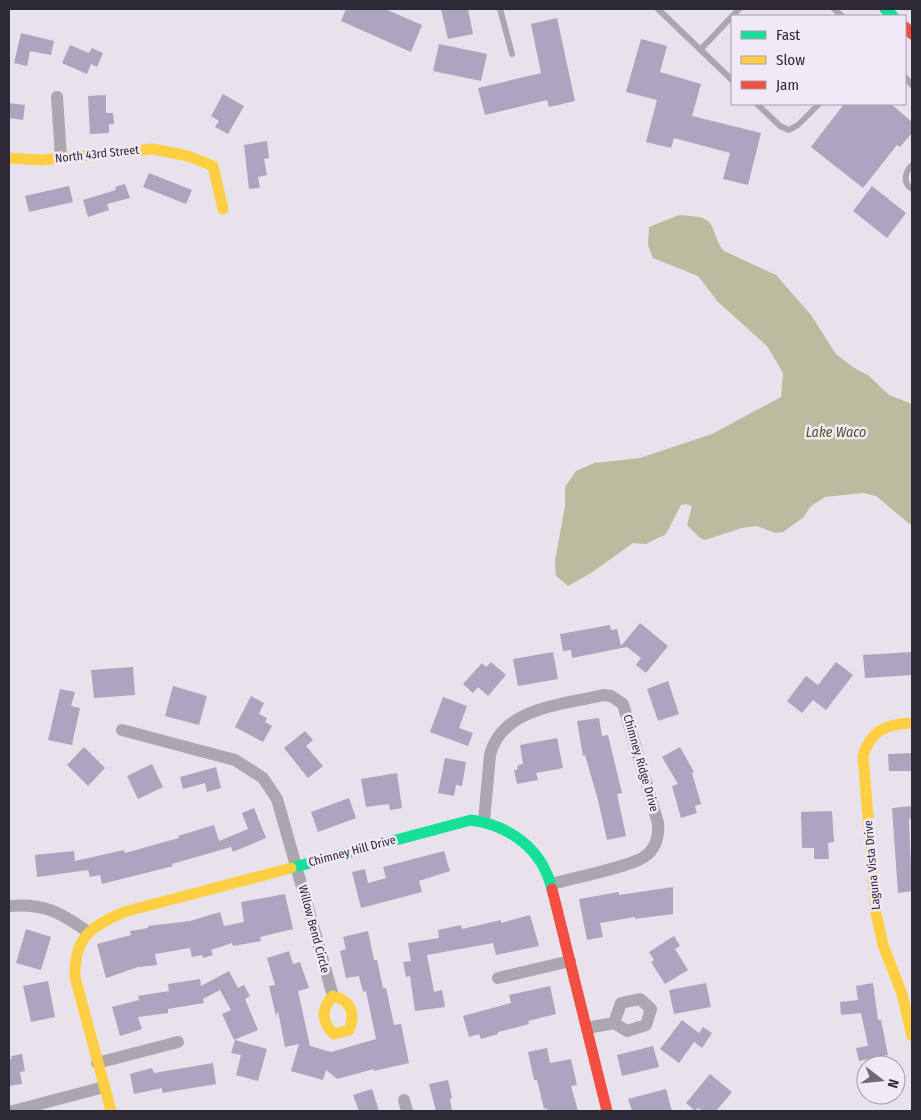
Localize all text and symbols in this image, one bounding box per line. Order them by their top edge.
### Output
legend [731,15,906,105]
text: Fast [776,26,800,44]
text: Slow [776,51,805,69]
text: Jam [776,76,799,94]
street label: North 43rd Street [54,143,140,165]
water label: Lake Waco [806,424,866,441]
street label: Chimney Ridge Drive [620,713,662,813]
street label: Laguna Vista Drive [861,819,883,910]
street label: Chimney Hill Drive [307,833,397,869]
street label: Willow Bend Circle [296,883,332,975]
north arrow [856,1055,906,1105]
text: N [884,1077,902,1090]

